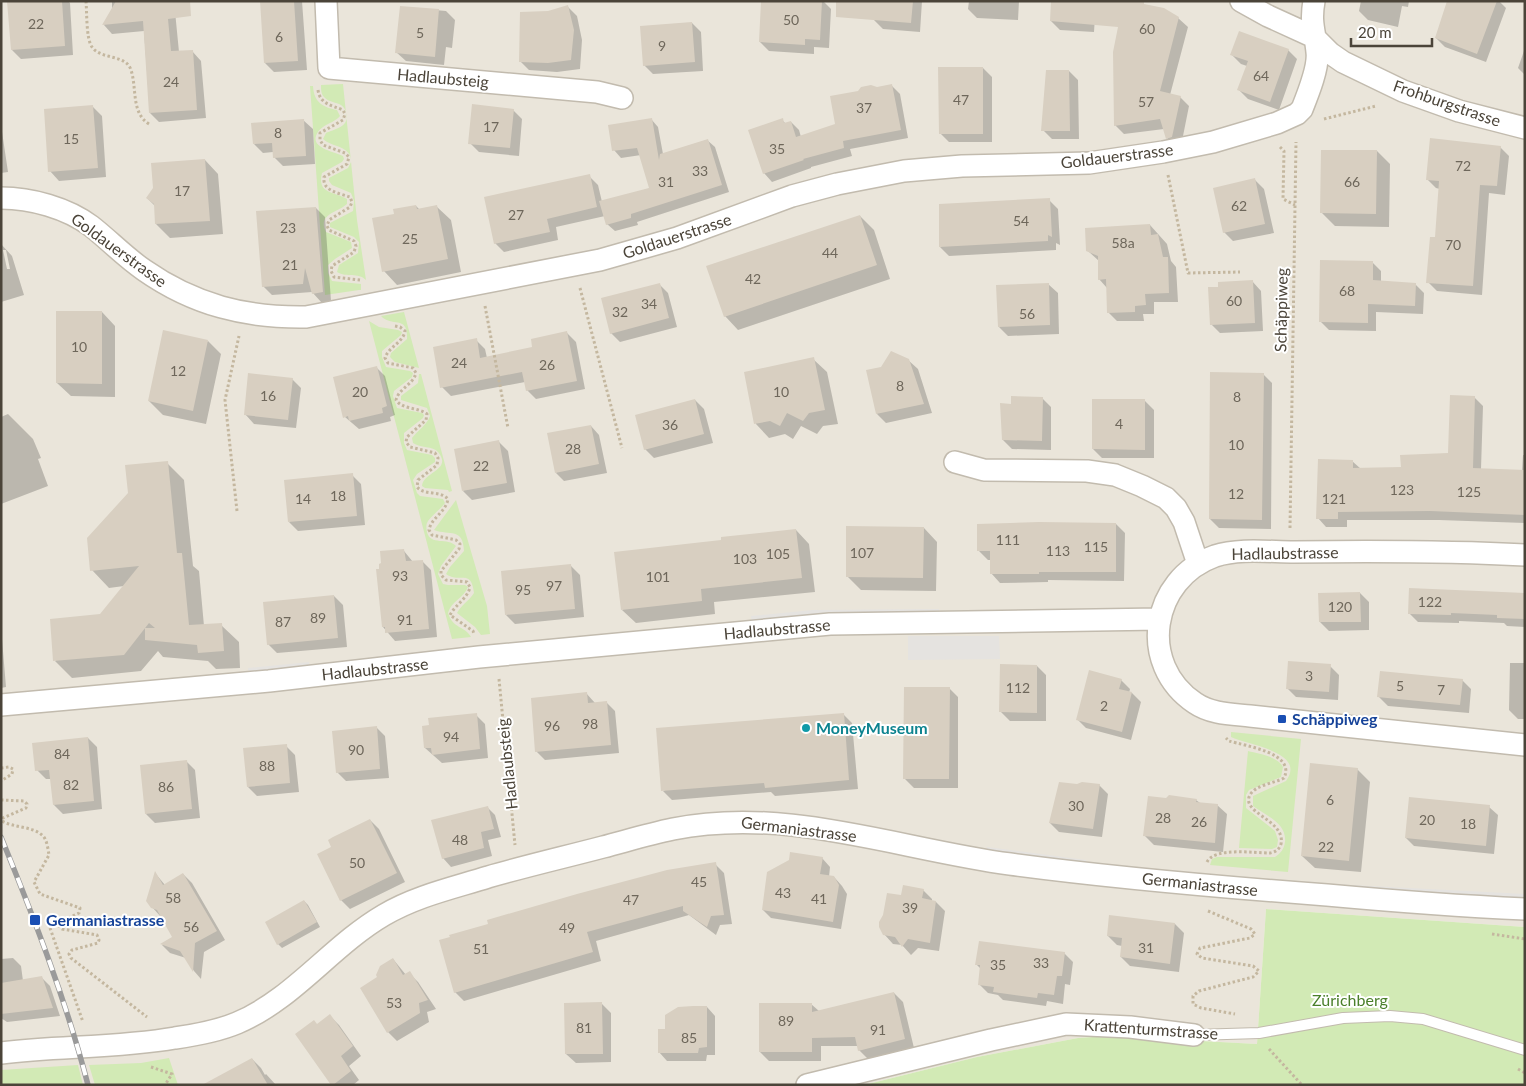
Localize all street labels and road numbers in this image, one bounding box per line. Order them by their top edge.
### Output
street label: Hadlaubsteig [397,64,490,91]
street label: Frohburgstrasse [1391,75,1503,130]
street label: Goldauerstrasse [1060,139,1174,172]
street label: Goldauerstrasse [68,209,171,291]
street label: Goldauerstrasse [620,209,734,262]
street label: Schäppiweg [1270,268,1291,352]
street label: Hadlaubstrasse [1231,542,1339,563]
street label: Hadlaubstrasse [723,614,831,643]
street label: Hadlaubstrasse [321,653,429,684]
street label: Hadlaubsteig [492,717,521,811]
street label: Germaniastrasse [740,812,858,845]
street label: Germaniastrasse [1141,868,1259,899]
street label: Krattenturmstrasse [1083,1014,1219,1043]

